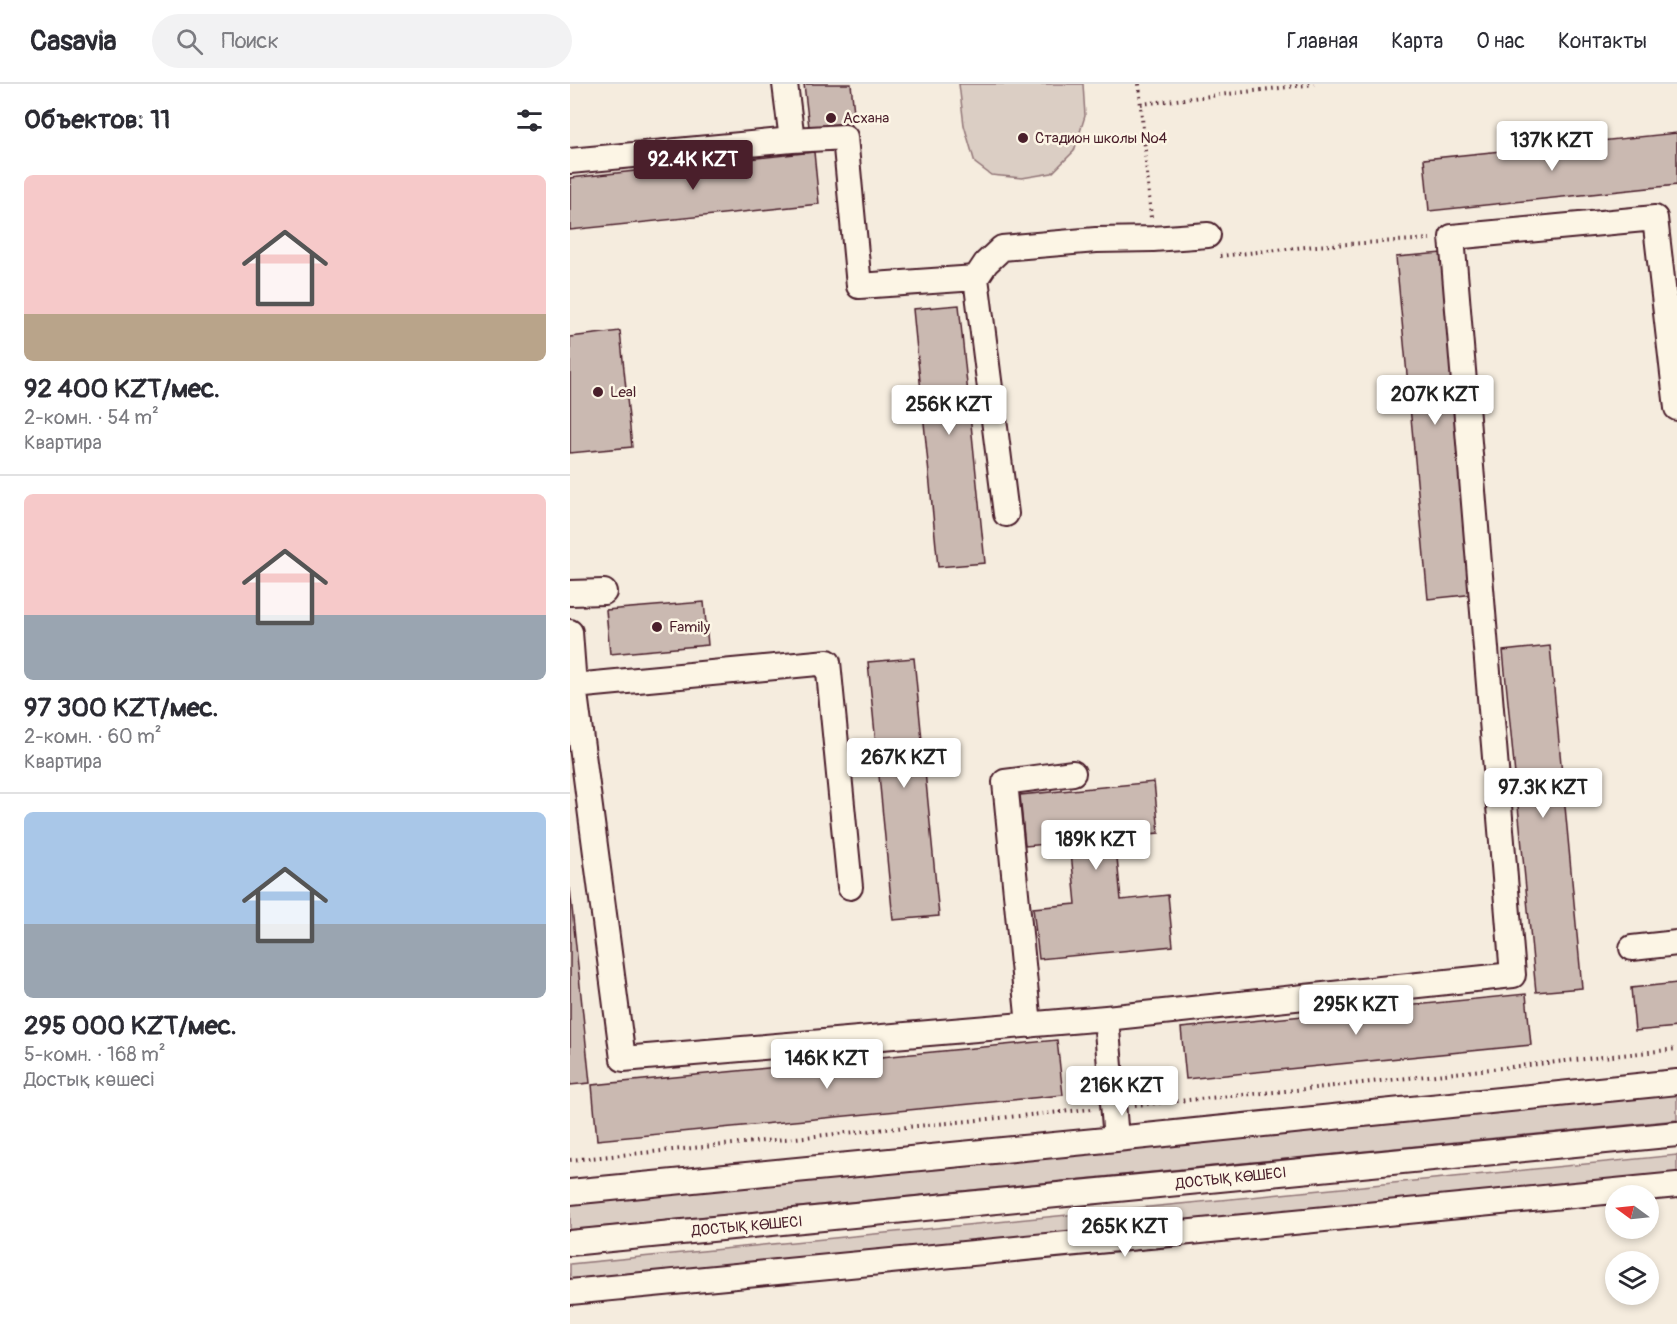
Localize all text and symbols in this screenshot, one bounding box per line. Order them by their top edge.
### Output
search box [152,14,572,68]
text: Casavia [30,24,116,59]
icon: search [173,25,206,58]
text: Поиск [221,27,279,55]
text: Главная [1287,28,1358,55]
text: Карта [1391,28,1443,55]
text: О нас [1476,28,1525,55]
text: Контакты [1558,28,1647,55]
text: Объектов: 11 [24,104,170,136]
icon: filters [513,104,546,137]
place label: Асхана [843,109,889,128]
marker: Асхана [824,111,838,125]
pin: 137K KZT [1490,121,1614,172]
text: 137K KZT [1511,128,1593,153]
place label: Стадион школы №4 [1035,129,1168,148]
marker: Стадион школы №4 [1016,131,1030,145]
pin: 92.4K KZT [624,140,762,191]
text: 92.4K KZT [648,147,738,172]
icon: home [231,214,339,322]
text: 92 400 KZT/мес. [24,373,220,405]
pin: 207K KZT [1373,375,1497,426]
text: 207K KZT [1391,382,1479,407]
place label: Leal [610,383,636,402]
marker: Leal [591,385,605,399]
pin: 256K KZT [887,385,1011,436]
text: 256K KZT [906,392,992,417]
text: 2-комн. · 54 m² [24,405,159,430]
text: Квартира [24,430,102,455]
icon: home [231,533,339,641]
place label: Family [669,618,711,637]
marker: Family [650,620,664,634]
text: 97 300 KZT/мес. [24,692,218,724]
text: 2-комн. · 60 m² [24,724,162,749]
pin: 267K KZT [842,738,966,789]
text: 267K KZT [861,745,947,770]
text: Квартира [24,749,102,774]
pin: 97.3K KZT [1474,768,1612,819]
text: 97.3K KZT [1498,775,1588,800]
pin: 189K KZT [1034,820,1158,871]
text: 189K KZT [1055,827,1137,852]
icon: home [231,851,339,959]
pin: 295K KZT [1294,985,1418,1036]
text: 295K KZT [1313,992,1399,1017]
text: 295 000 KZT/мес. [24,1010,237,1042]
pin: 146K KZT [765,1039,889,1090]
text: 5-комн. · 168 m² [24,1042,166,1067]
text: 146K KZT [785,1046,869,1071]
pin: 216K KZT [1060,1066,1184,1117]
text: Достық көшесі [24,1067,154,1092]
text: 216K KZT [1080,1073,1164,1098]
street label: ДОСТЫҚ КӨШЕСІ [1174,1163,1287,1194]
north arrow [1605,1185,1659,1239]
map controls [1605,1185,1659,1305]
pin: 265K KZT [1063,1207,1187,1258]
street label: ДОСТЫҚ КӨШЕСІ [690,1212,803,1241]
text: 265K KZT [1082,1214,1168,1239]
button: layers [1605,1251,1659,1305]

